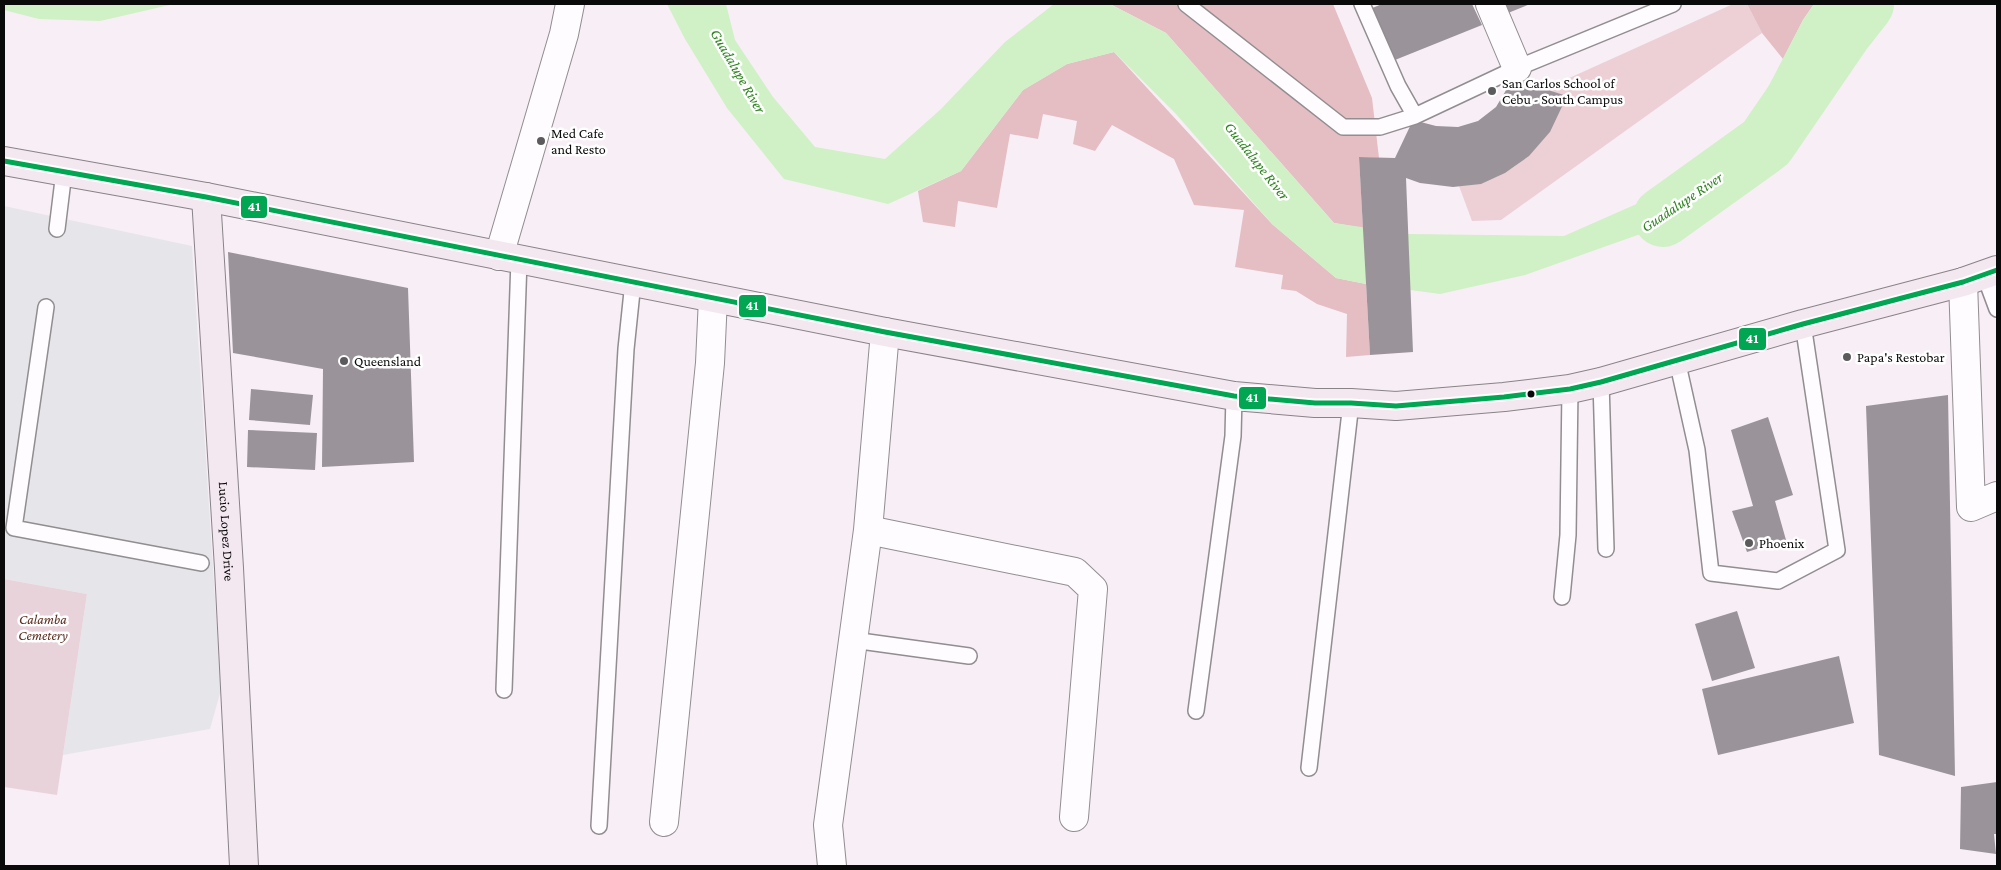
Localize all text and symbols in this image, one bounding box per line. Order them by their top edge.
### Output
water label: Guadalupe River [707,26,769,117]
place label: San Carlos School of Cebu - South Campus [1502,75,1623,107]
marker: San Carlos School of Cebu - South Campus [1486,85,1498,97]
water label: Guadalupe River [1221,119,1293,204]
place label: Med Cafe and Resto [551,125,606,157]
marker: Med Cafe and Resto [535,135,547,147]
water label: Guadalupe River [1638,169,1727,236]
line badge: 41 [240,195,268,219]
text: 41 [248,198,260,214]
line badge: 41 [738,294,767,318]
text: 41 [746,297,758,313]
line badge: 41 [1738,327,1767,351]
text: 41 [1746,330,1758,346]
place label: Papa's Restobar [1857,349,1945,365]
marker: Papa's Restobar [1841,351,1853,363]
place label: Queensland [354,353,422,369]
marker: Queensland [338,355,350,367]
line badge: 41 [1238,386,1267,410]
text: 41 [1246,389,1258,405]
unlabelled marker [1526,389,1536,399]
street label: Lucio Lopez Drive [216,481,238,582]
place label: Phoenix [1759,535,1805,551]
marker: Phoenix [1743,537,1755,549]
park label: Calamba Cemetery [18,611,68,643]

